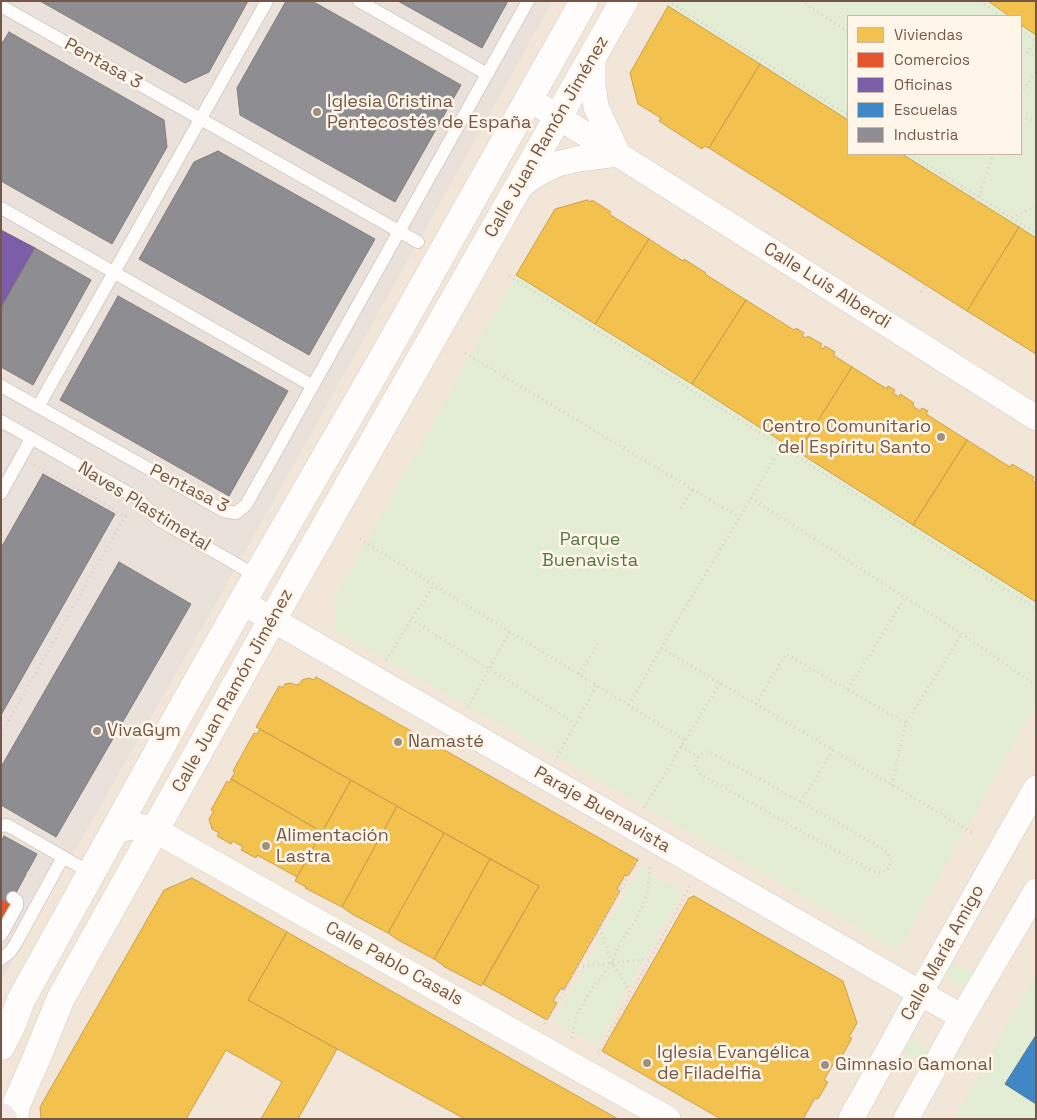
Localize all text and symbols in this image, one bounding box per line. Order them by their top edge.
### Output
legend [847,15,1022,155]
text: Viviendas [894,25,963,44]
street label: Calle Juan Ramón Jiménez [480,32,614,242]
street label: Pentasa 3 [60,34,146,94]
text: Comercios [894,50,970,69]
text: Oficinas [894,75,952,94]
place label: Iglesia Cristina Pentecostés de España [327,91,531,134]
text: Escuelas [894,100,958,119]
marker: Iglesia Cristina Pentecostés de España [311,106,323,118]
text: Industria [894,125,958,144]
street label: Calle Luis Alberdi [759,238,895,334]
place label: Centro Comunitario del Espíritu Santo [762,416,931,458]
marker: Centro Comunitario del Espíritu Santo [935,431,947,443]
street label: Naves Plastimetal [74,458,214,556]
street label: Pentasa 3 [146,460,232,518]
park label: Parque Buenavista [542,529,638,572]
street label: Calle Juan Ramón Jiménez [168,586,298,796]
place label: VivaGym [107,720,181,742]
marker: VivaGym [91,725,103,737]
place label: Namasté [408,731,484,753]
marker: Namasté [392,736,404,748]
street label: Paraje Buenavista [530,762,674,858]
place label: Alimentación Lastra [276,825,389,868]
marker: Alimentación Lastra [260,840,272,852]
street label: Calle María Amigo [897,881,989,1025]
street label: Calle Pablo Casals [321,917,467,1011]
place label: Iglesia Evangélica de Filadelfia [657,1042,810,1084]
place label: Gimnasio Gamonal [835,1054,992,1076]
marker: Iglesia Evangélica de Filadelfia [641,1057,653,1069]
marker: Gimnasio Gamonal [819,1059,831,1071]

